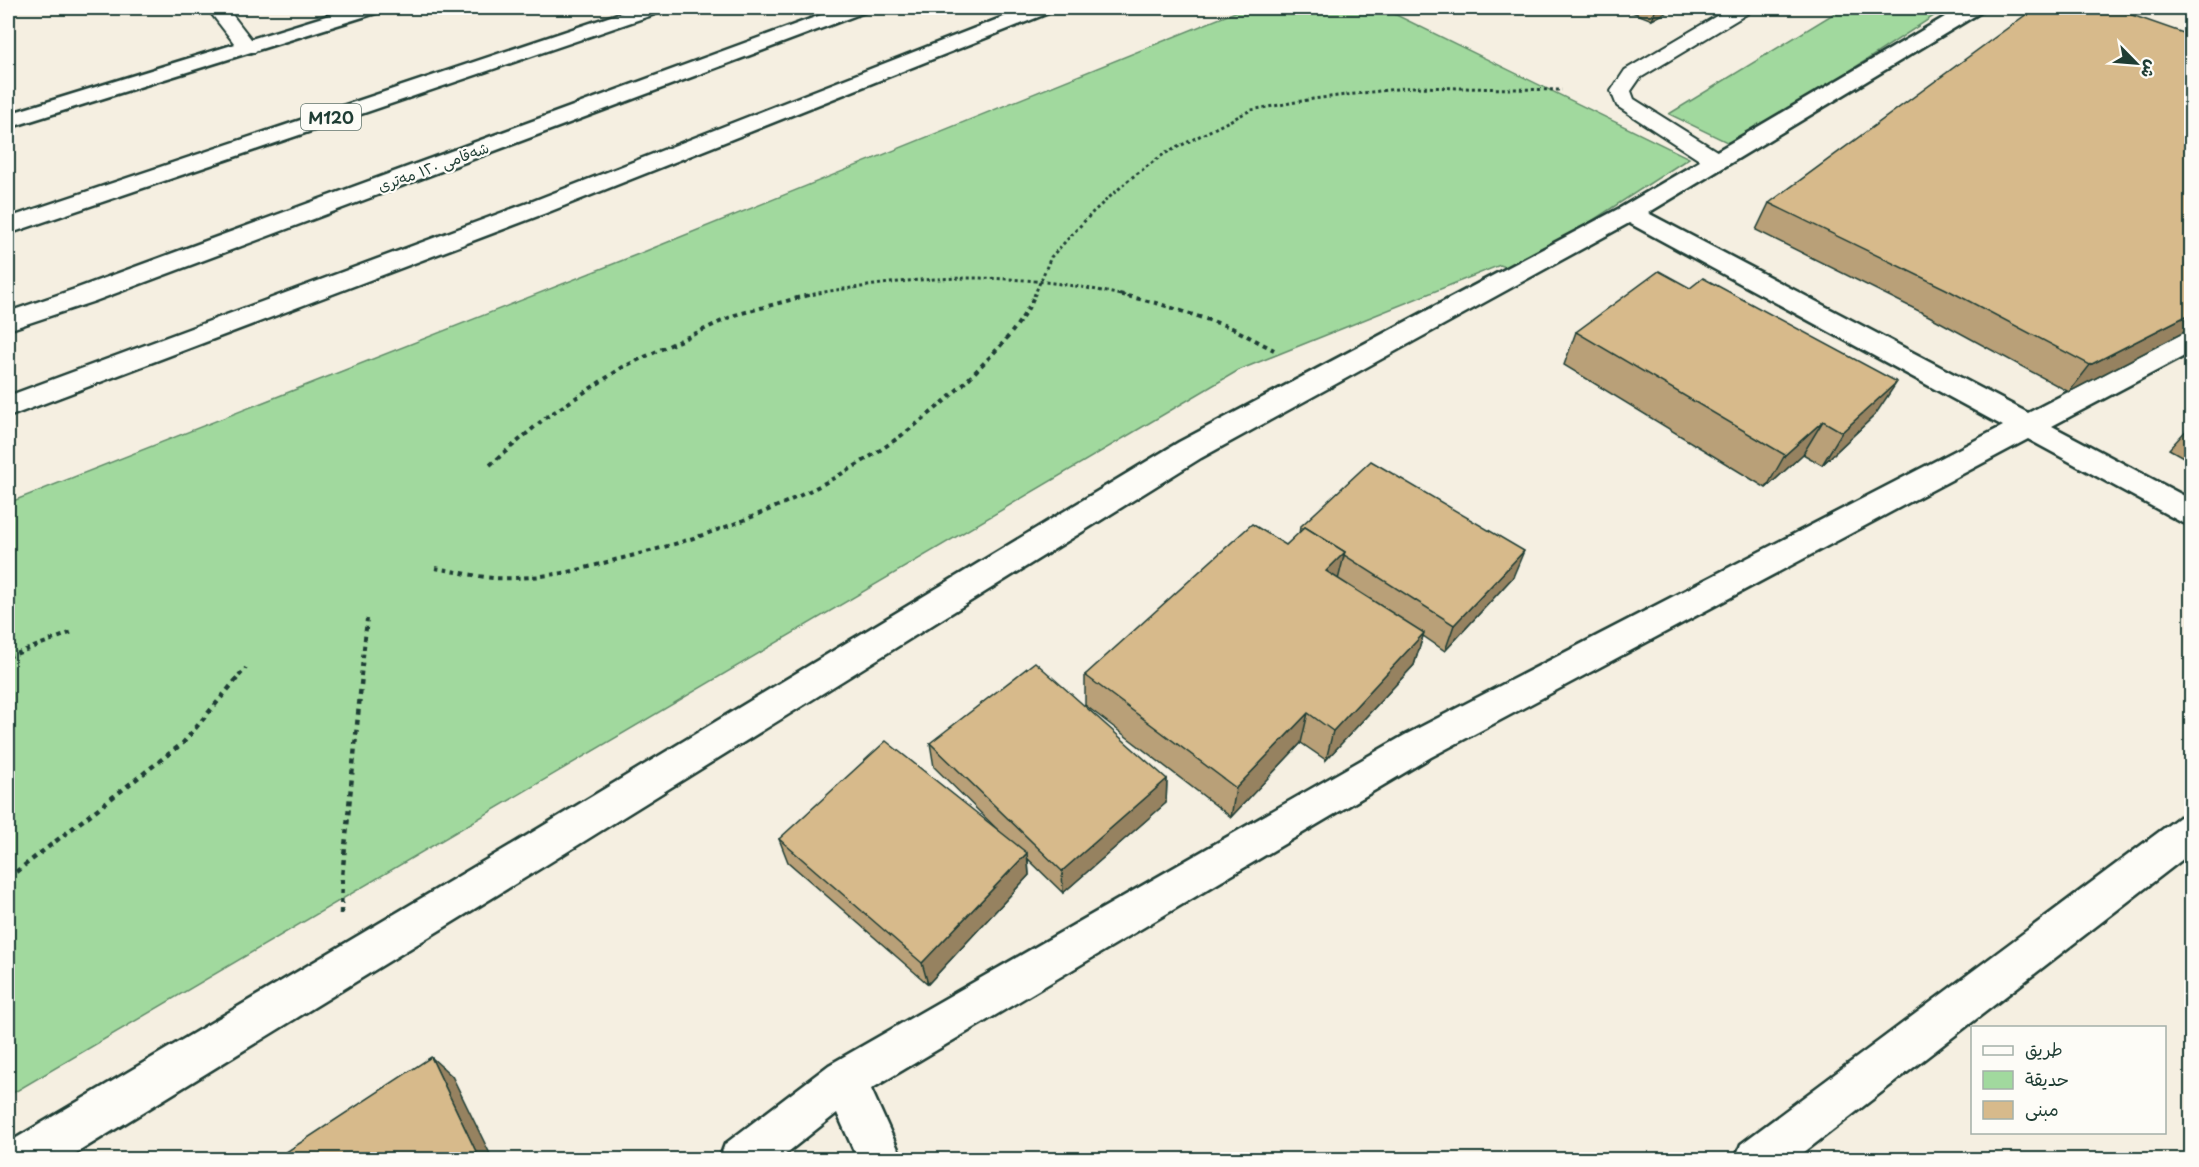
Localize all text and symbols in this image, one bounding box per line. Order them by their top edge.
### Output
north arrow [2106,33,2166,93]
text: ش [2136,57,2165,83]
road number: M120 [301,104,361,130]
street label: شەقامی ١٢٠ مەتری [374,135,492,197]
legend [1971,1026,2166,1134]
text: طريق [2025,1035,2063,1062]
text: حديقة [2025,1065,2069,1092]
text: مبنى [2025,1095,2059,1122]

